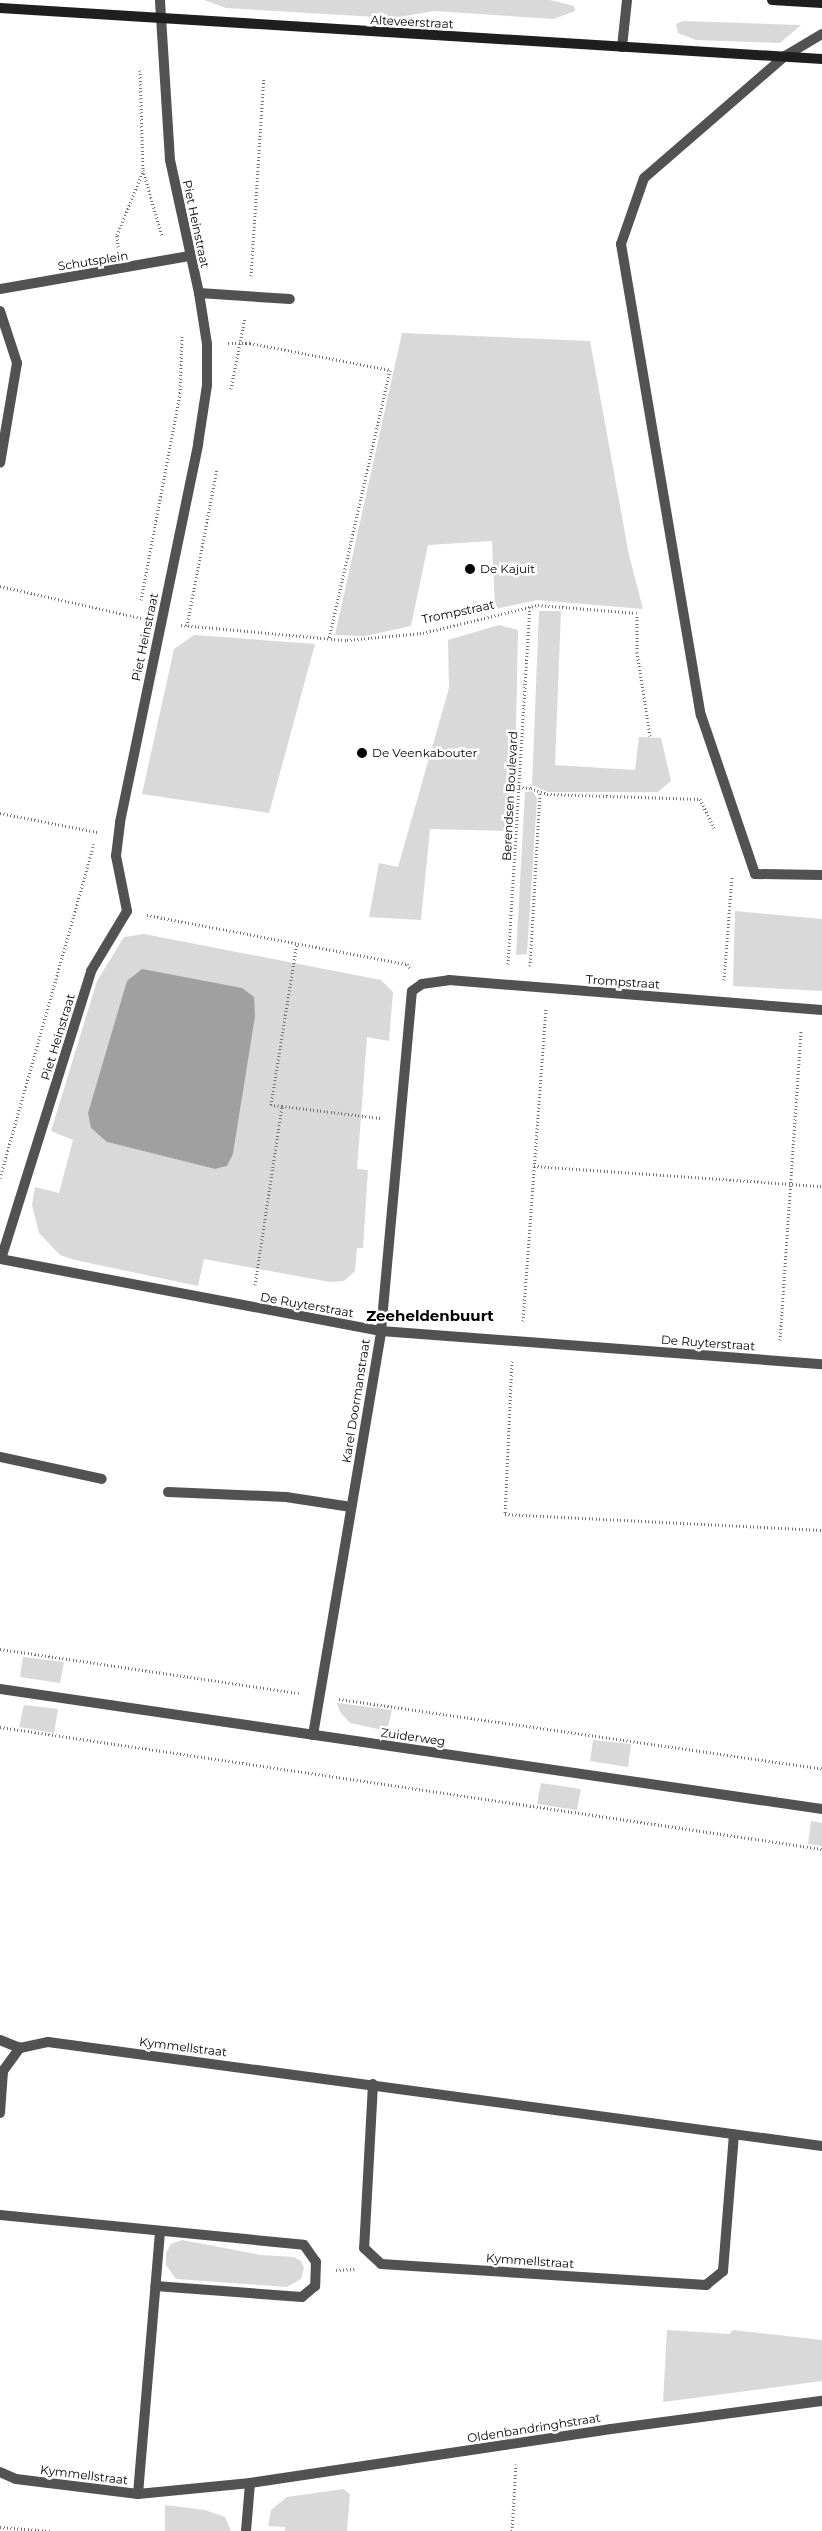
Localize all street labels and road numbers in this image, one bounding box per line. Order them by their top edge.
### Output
street label: Alteveerstraat [370,13,454,31]
street label: Piet Heinstraat [180,179,212,269]
street label: Schutsplein [57,248,129,274]
street label: Piet Heinstraat [129,592,161,682]
street label: Trompstraat [420,597,496,627]
street label: Berendsen Boulevard [499,731,521,861]
street label: Trompstraat [586,972,660,992]
street label: Piet Heinstraat [38,992,78,1082]
street label: De Ruyterstraat [259,1290,355,1320]
street label: De Ruyterstraat [660,1333,756,1353]
street label: Karel Doormanstraat [339,1338,373,1464]
street label: Zuiderweg [380,1725,446,1749]
street label: Kymmellstraat [138,2034,228,2060]
street label: Kymmellstraat [485,2251,575,2271]
street label: Oldenbandringhstraat [466,2410,602,2446]
street label: Kymmellstraat [39,2462,129,2488]

